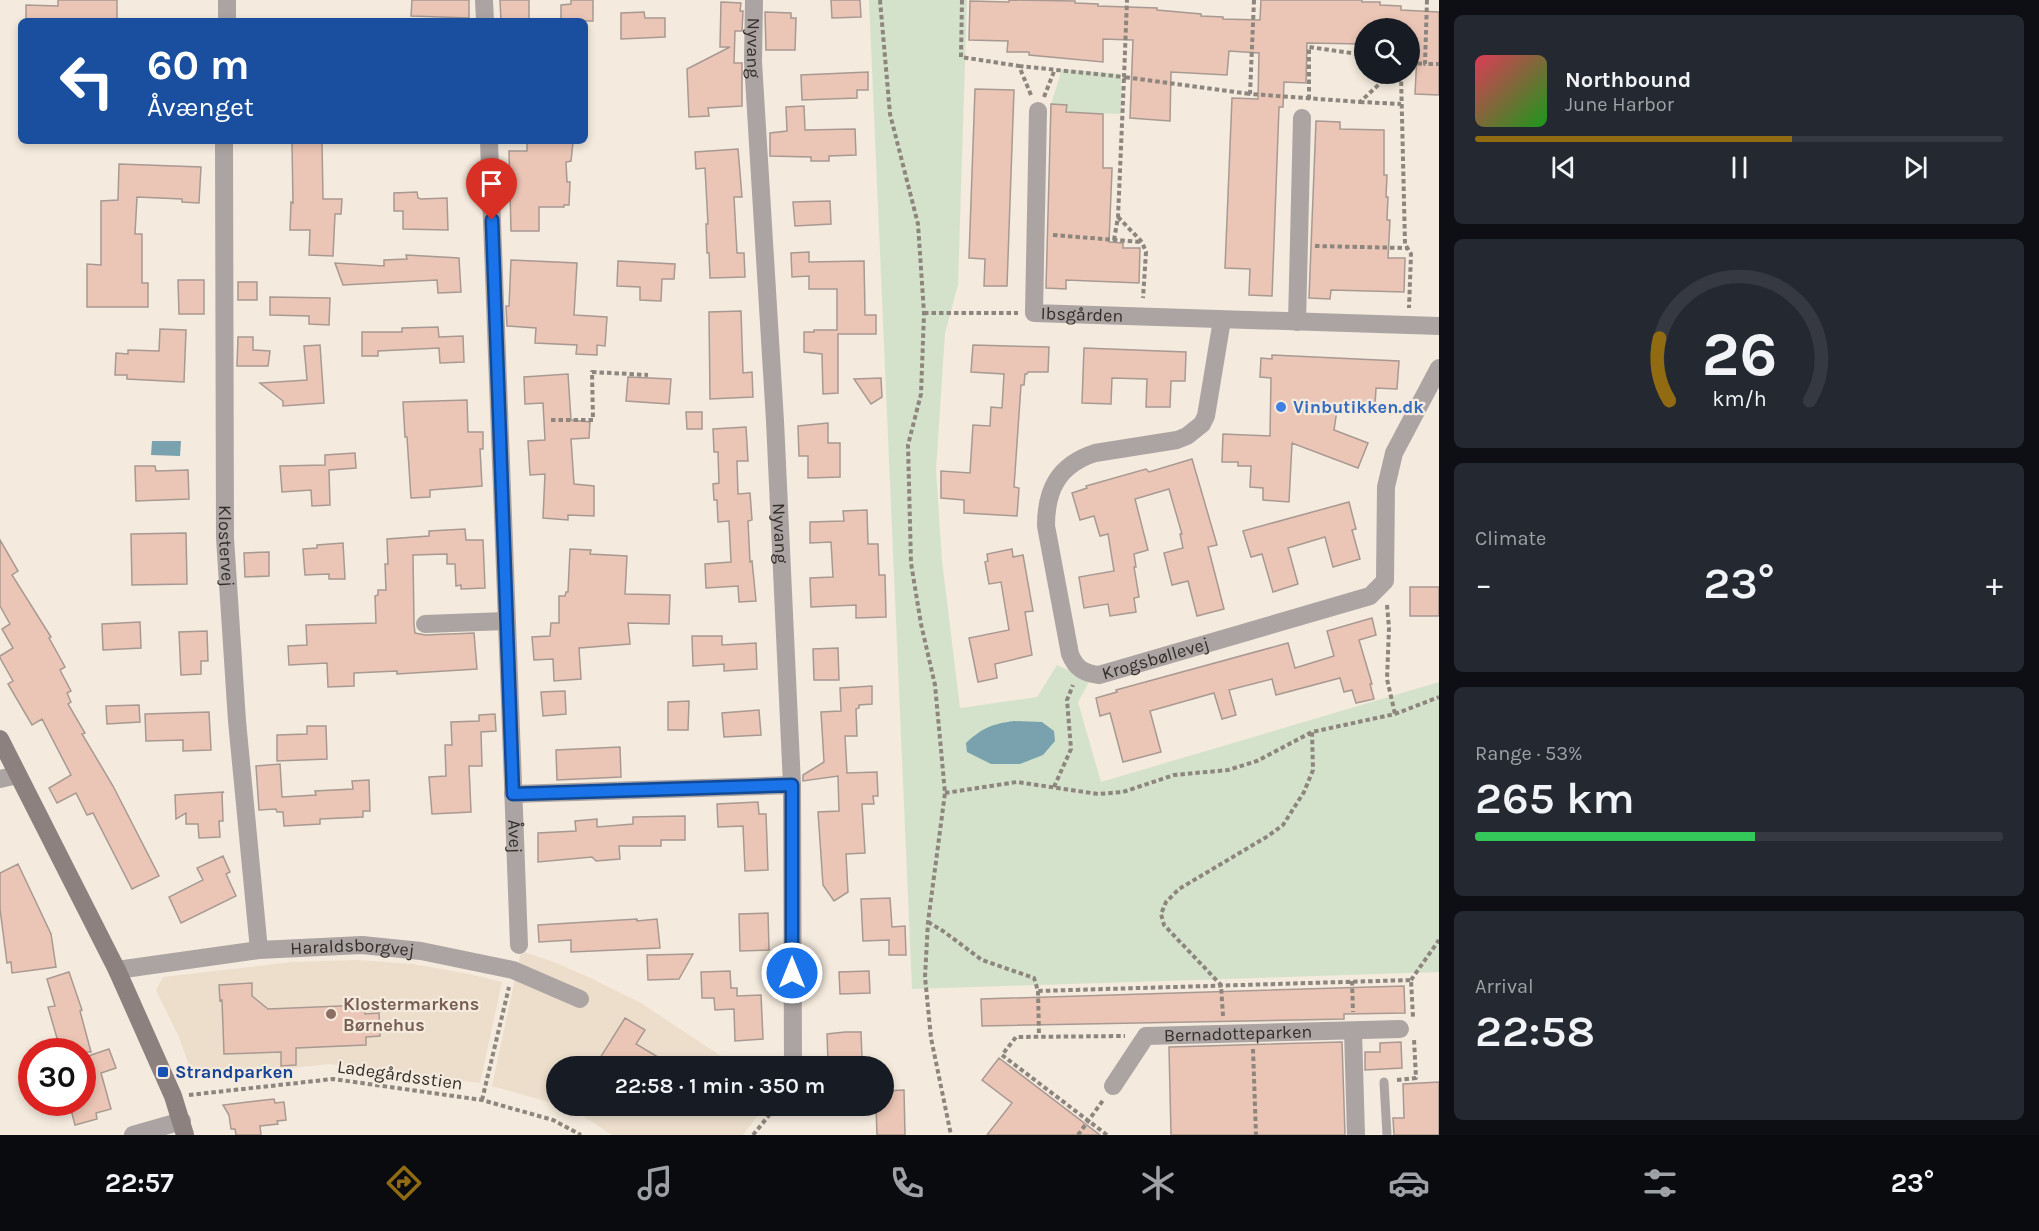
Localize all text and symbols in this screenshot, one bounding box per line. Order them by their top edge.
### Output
street label: Nyvang [742,17,765,79]
map controls [1354,18,1420,84]
button: search [1354,18,1420,84]
text: 60 m [147,40,250,90]
icon: left [48,42,126,120]
text: Northbound [1565,67,1691,93]
text: Åvænget [147,91,254,123]
text: June Harbor [1565,93,1674,116]
icon: previous [1547,151,1580,184]
icon: pause [1723,151,1756,184]
icon: next [1899,151,1932,184]
pin [466,158,517,220]
icon: arrive [475,167,508,200]
street label: Ibsgården [1040,302,1124,327]
text: 26 [1701,318,1777,391]
text: km/h [1712,386,1766,411]
place label: Vinbutikken.dk [1293,396,1424,418]
marker: Vinbutikken.dk [1274,400,1288,414]
street label: Nyvang [768,502,793,564]
street label: Klostervej [214,505,239,588]
text: Climate [1475,527,1546,550]
text: 23° [1703,557,1775,609]
text: − [1475,565,1492,603]
text: + [1986,565,2003,603]
street label: Krogsbøllevej [1099,632,1212,685]
text: Range · 53% [1475,742,1583,765]
text: 265 km [1475,772,1635,824]
street label: Åvej [503,819,527,854]
street label: Haraldsborgvej [290,934,416,961]
position arrow [760,941,824,1005]
text: Arrival [1475,975,1534,998]
place label: Klostermarkens Børnehus [343,993,479,1036]
text: 22:58 [1475,1005,1595,1057]
marker: Klostermarkens Børnehus [324,1007,338,1021]
street label: Bernadotteparken [1164,1020,1312,1047]
speed limit sign: 30 [18,1038,96,1116]
street label: Ladegårdsstien [336,1055,464,1095]
place label: Strandparken [175,1061,293,1083]
marker: Strandparken [156,1065,170,1079]
text: 22:58 · 1 min · 350 m [615,1073,825,1099]
icon: directions [383,1162,425,1204]
icon: music [634,1162,676,1204]
icon: phone [886,1162,928,1204]
icon: climate [1137,1162,1179,1204]
icon: car [1388,1162,1430,1204]
icon: filters [1639,1162,1681,1204]
text: 22:57 [105,1167,174,1199]
text: 23° [1891,1167,1934,1199]

